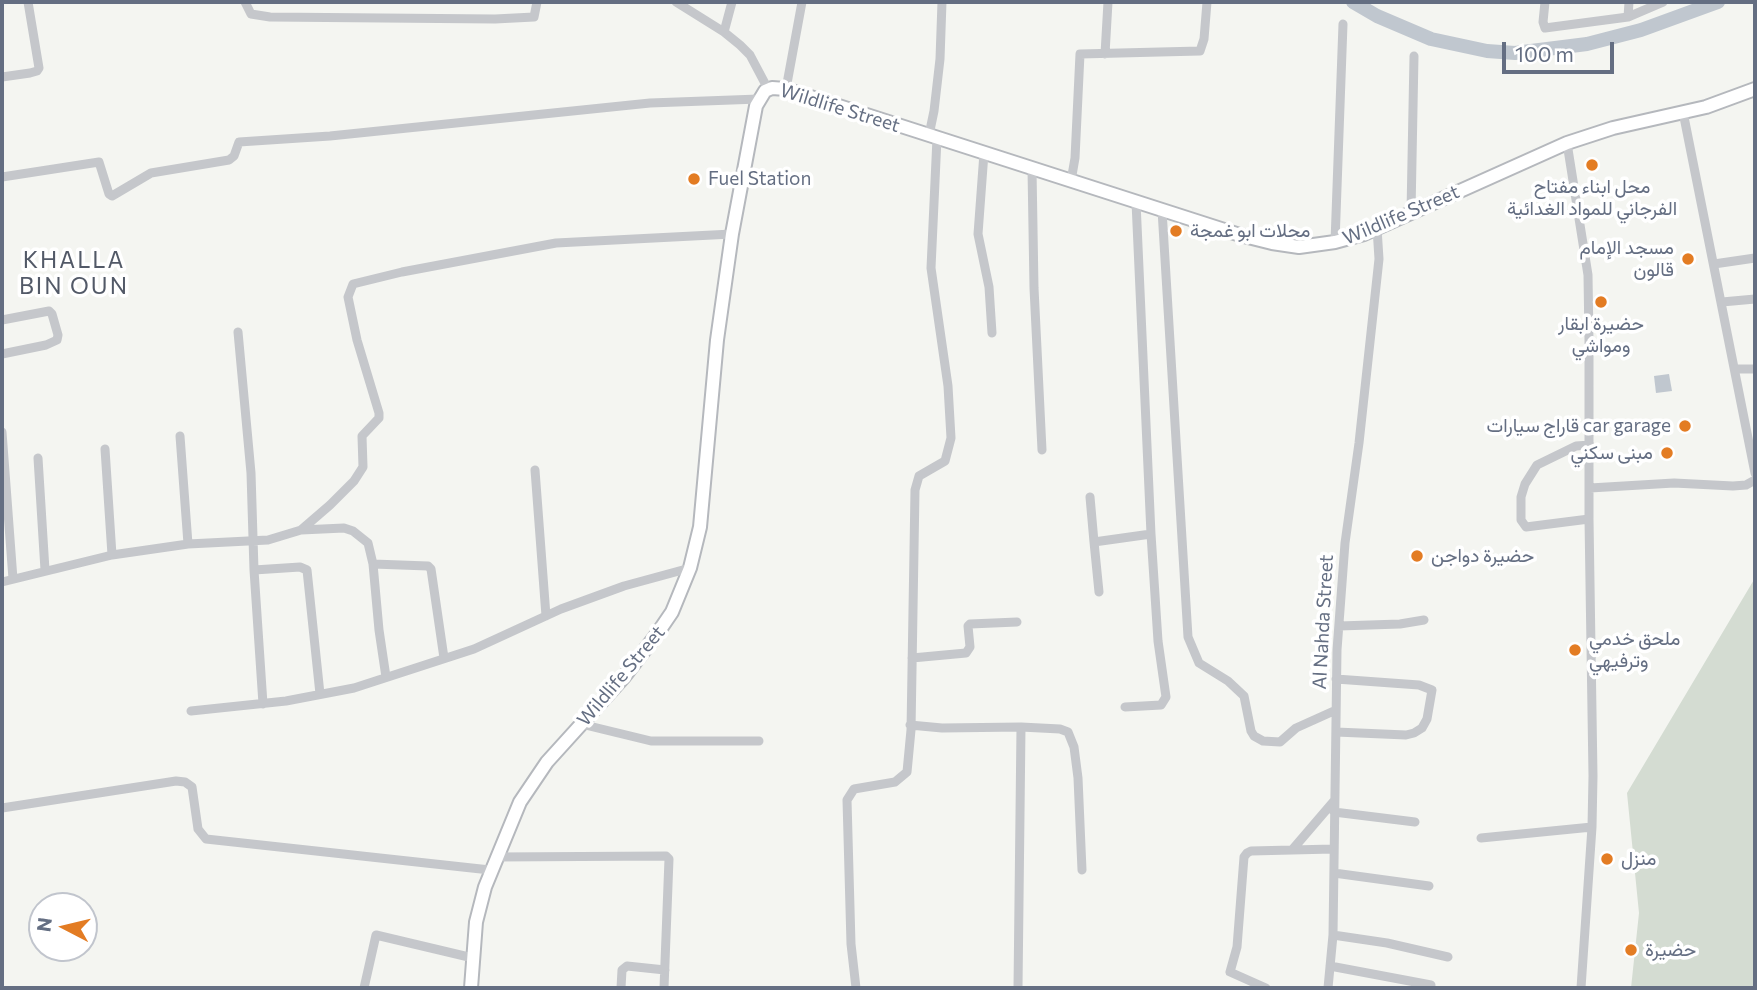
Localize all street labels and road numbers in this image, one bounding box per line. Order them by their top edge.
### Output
street label: Wildlife Street [777,79,903,137]
street label: Wildlife Street [1339,180,1463,250]
street label: Al Nahda Street [1308,554,1338,690]
street label: Wildlife Street [572,621,670,731]

